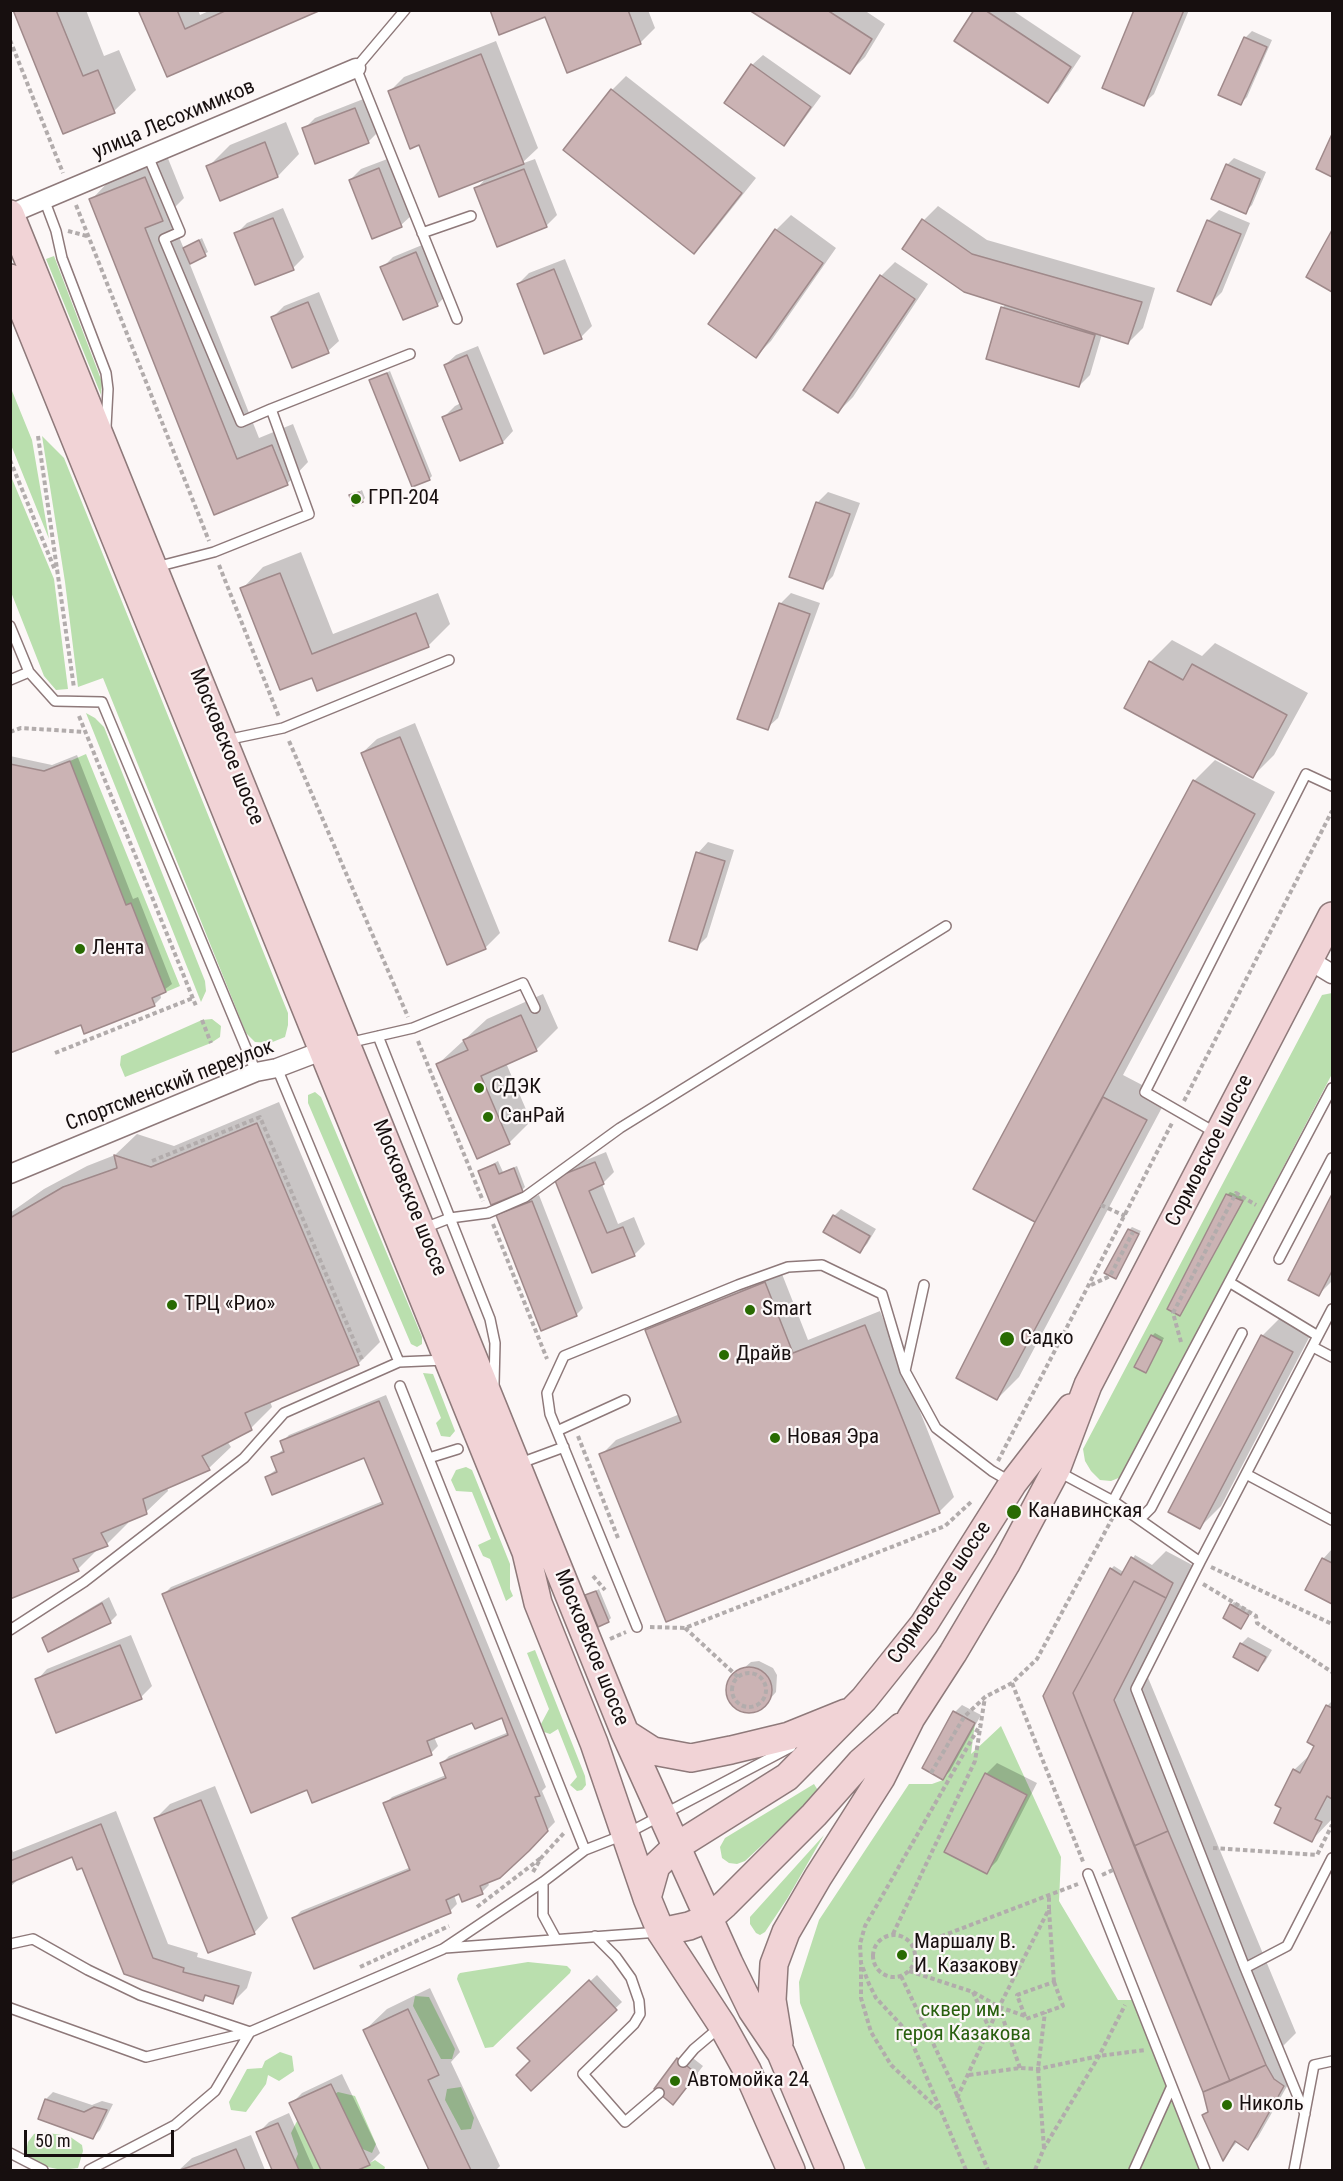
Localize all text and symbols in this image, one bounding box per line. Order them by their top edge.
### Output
street label: улица Лесохимиков [89,74,259,166]
place label: ГРП-204 [368,486,439,512]
marker: ГРП-204 [349,492,363,506]
street label: Московское шоссе [183,665,269,829]
place label: Лента [92,936,144,962]
marker: Лента [73,942,87,956]
street label: Спортсменский переулок [62,1035,278,1137]
street label: Сормовское шоссе [1161,1071,1259,1231]
place label: СДЭК [491,1075,541,1101]
marker: СДЭК [472,1081,486,1095]
place label: СанРай [500,1104,565,1130]
marker: СанРай [481,1110,495,1124]
street label: Московское шоссе [366,1116,452,1280]
place label: ТРЦ «Рио» [184,1292,275,1318]
place label: Smart [762,1297,812,1323]
marker: ТРЦ «Рио» [165,1298,179,1312]
marker: Smart [743,1303,757,1317]
place label: Садко [1020,1326,1074,1352]
marker: Садко [998,1330,1016,1348]
place label: Драйв [736,1342,792,1368]
marker: Драйв [717,1348,731,1362]
place label: Новая Эра [787,1425,879,1451]
marker: Новая Эра [768,1431,782,1445]
place label: Канавинская [1028,1499,1143,1525]
marker: Канавинская [1005,1503,1023,1521]
street label: Сормовское шоссе [883,1517,997,1669]
street label: Московское шоссе [548,1566,634,1730]
place label: Маршалу В. И. Казакову [914,1930,1018,1980]
marker: Маршалу В. И. Казакову [895,1948,909,1962]
park label: сквер им. героя Казакова [895,1998,1031,2048]
place label: Автомойка 24 [687,2068,809,2094]
marker: Автомойка 24 [668,2074,682,2088]
place label: Николь [1239,2092,1304,2118]
marker: Николь [1220,2098,1234,2112]
scale bar [27,2118,177,2156]
text: 50 m [35,2130,70,2151]

